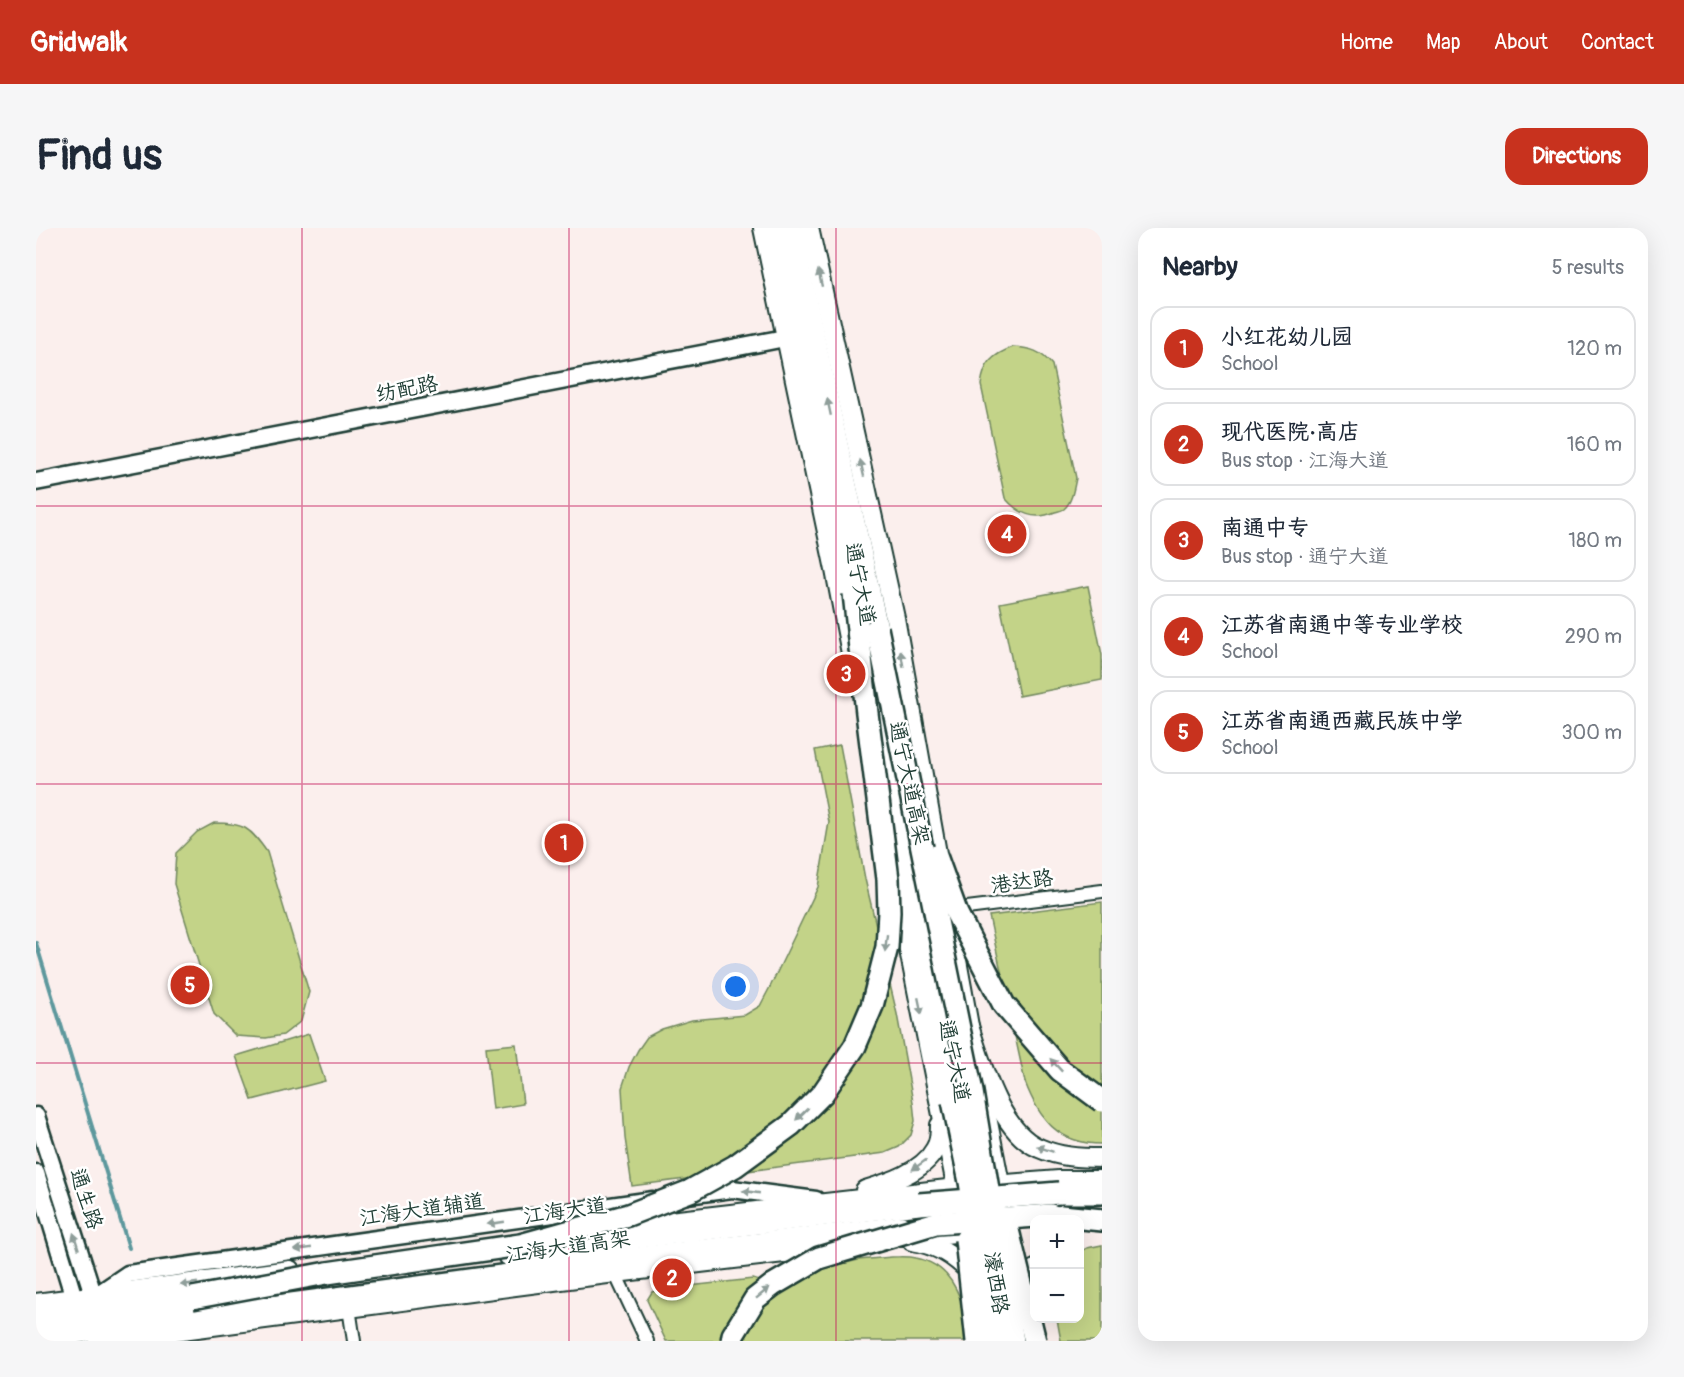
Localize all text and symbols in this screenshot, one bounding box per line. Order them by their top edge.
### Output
text: Gridwalk [30,25,128,60]
text: Home [1340,29,1393,56]
text: Map [1426,29,1461,56]
text: About [1494,29,1548,56]
text: Contact [1581,29,1654,56]
button: Directions [1505,128,1648,185]
text: Find us [36,130,162,182]
text: Nearby [1162,251,1238,283]
text: 5 results [1552,255,1624,280]
one-way arrow [814,268,824,287]
text: 小红花幼儿园 [1221,323,1353,351]
text: 1 [1180,336,1187,361]
text: 120 m [1567,336,1622,361]
text: School [1221,351,1278,376]
street label: 纺配路 [374,370,440,408]
one-way arrow [824,397,833,416]
text: 现代医院·高店 [1221,418,1360,446]
text: 2 [1178,432,1189,457]
text: 160 m [1567,432,1622,457]
text: Bus stop · 江海大道 [1221,448,1388,473]
one-way arrow [857,458,866,477]
pin: 4 [988,512,1026,556]
text: 南通中专 [1221,514,1309,542]
text: 3 [1178,528,1189,553]
text: 180 m [1568,528,1622,553]
street label: 通宁大道 [839,540,881,628]
text: Bus stop · 通宁大道 [1221,544,1388,569]
text: 江苏省南通中等专业学校 [1221,611,1463,639]
text: 4 [1178,624,1189,649]
text: 290 m [1565,624,1622,649]
text: School [1221,639,1278,664]
one-way arrow [897,649,906,668]
pin: 3 [826,652,866,696]
text: 江苏省南通西藏民族中学 [1221,707,1463,735]
street label: 通宁大道高架 [883,719,935,847]
text: 5 [1178,720,1189,745]
text: 300 m [1561,720,1622,745]
text: School [1221,735,1278,760]
pin: 1 [544,820,584,866]
street label: 港达路 [989,864,1055,900]
one-way arrow [882,934,891,953]
pin: 5 [170,962,210,1008]
your location [721,972,750,1001]
one-way arrow [916,996,925,1015]
street label: 通宁大道 [932,1017,976,1105]
one-way arrow [1049,1057,1063,1072]
one-way arrow [794,1107,809,1121]
one-way arrow [1036,1144,1054,1154]
one-way arrow [911,1159,927,1171]
street label: 通生路 [63,1165,109,1233]
one-way arrow [742,1187,761,1196]
street label: 江海大道辅道 [358,1188,486,1232]
street label: 江海大道 [522,1192,608,1230]
map controls [1030,1215,1084,1323]
button: + [1030,1215,1084,1269]
one-way arrow [486,1218,505,1227]
street label: 江海大道高架 [504,1225,632,1269]
one-way arrow [71,1232,80,1250]
one-way arrow [293,1245,312,1254]
street label: 濠西路 [978,1250,1014,1316]
pin: 2 [652,1256,692,1300]
button: − [1030,1269,1084,1323]
one-way arrow [179,1279,198,1289]
one-way arrow [756,1287,771,1299]

